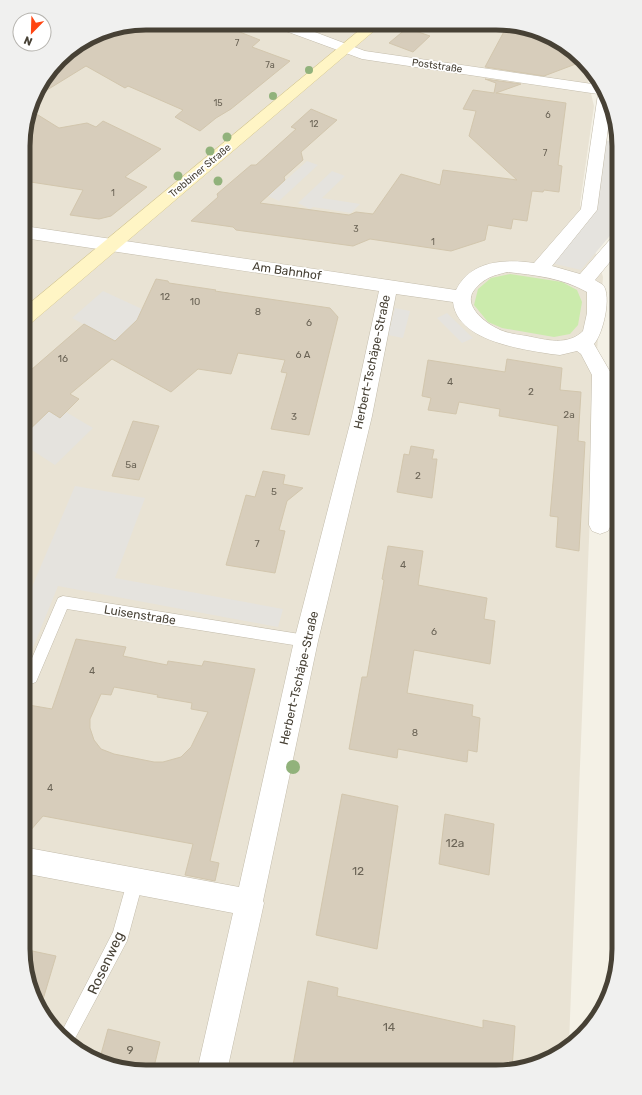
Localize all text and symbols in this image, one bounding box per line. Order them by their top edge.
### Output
north arrow [12,12,52,52]
text: N [22,33,34,48]
house number: 7 [235,38,240,48]
street label: Poststraße [411,57,463,76]
house number: 7a [265,60,275,70]
house number: 15 [213,98,223,108]
house number: 6 [545,110,551,120]
house number: 12 [309,119,319,129]
street label: Trebbiner Straße [167,141,234,200]
house number: 7 [543,148,548,158]
house number: 1 [111,188,115,198]
house number: 3 [353,224,359,234]
house number: 1 [431,237,435,247]
street label: Am Bahnhof [252,259,323,283]
house number: 12 [160,291,170,303]
street label: Herbert-Tschäpe-Straße [351,293,393,430]
house number: 10 [190,296,200,308]
house number: 8 [255,306,261,318]
house number: 6 [306,317,312,329]
house number: 6 A [296,349,311,361]
house number: 16 [58,353,68,365]
house number: 4 [447,376,453,388]
house number: 2 [528,386,534,398]
house number: 2a [563,409,575,421]
house number: 3 [291,411,297,423]
house number: 5a [125,459,137,471]
house number: 2 [415,470,421,482]
house number: 5 [271,486,277,498]
house number: 7 [254,538,260,550]
house number: 4 [400,559,406,571]
street label: Luisenstraße [103,602,177,628]
street label: Herbert-Tschäpe-Straße [277,609,321,746]
house number: 6 [431,626,437,638]
house number: 4 [89,665,95,677]
house number: 8 [412,727,418,739]
house number: 4 [47,782,53,794]
house number: 12a [446,836,464,850]
house number: 12 [352,864,364,878]
street label: Rosenweg [84,929,128,997]
house number: 14 [383,1020,396,1034]
house number: 9 [126,1043,134,1057]

